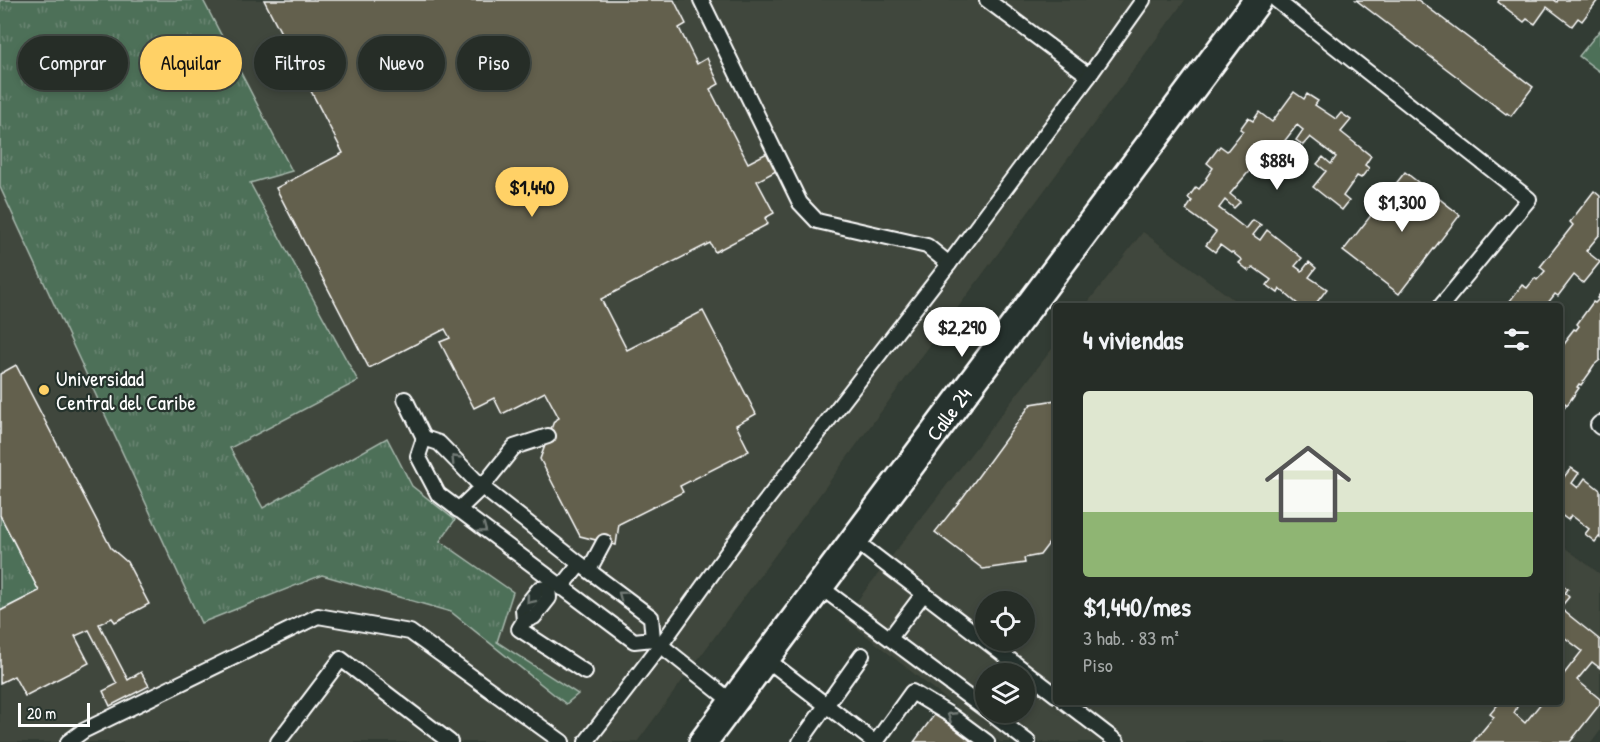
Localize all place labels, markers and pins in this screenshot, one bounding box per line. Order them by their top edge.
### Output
pin: $884 [1241,140,1313,191]
pin: $1,440 [483,167,581,218]
pin: $1,300 [1353,182,1451,233]
pin: $2,290 [913,307,1011,358]
place label: Universidad Central del Caribe [56,364,196,417]
marker: Universidad Central del Caribe [37,383,51,397]

